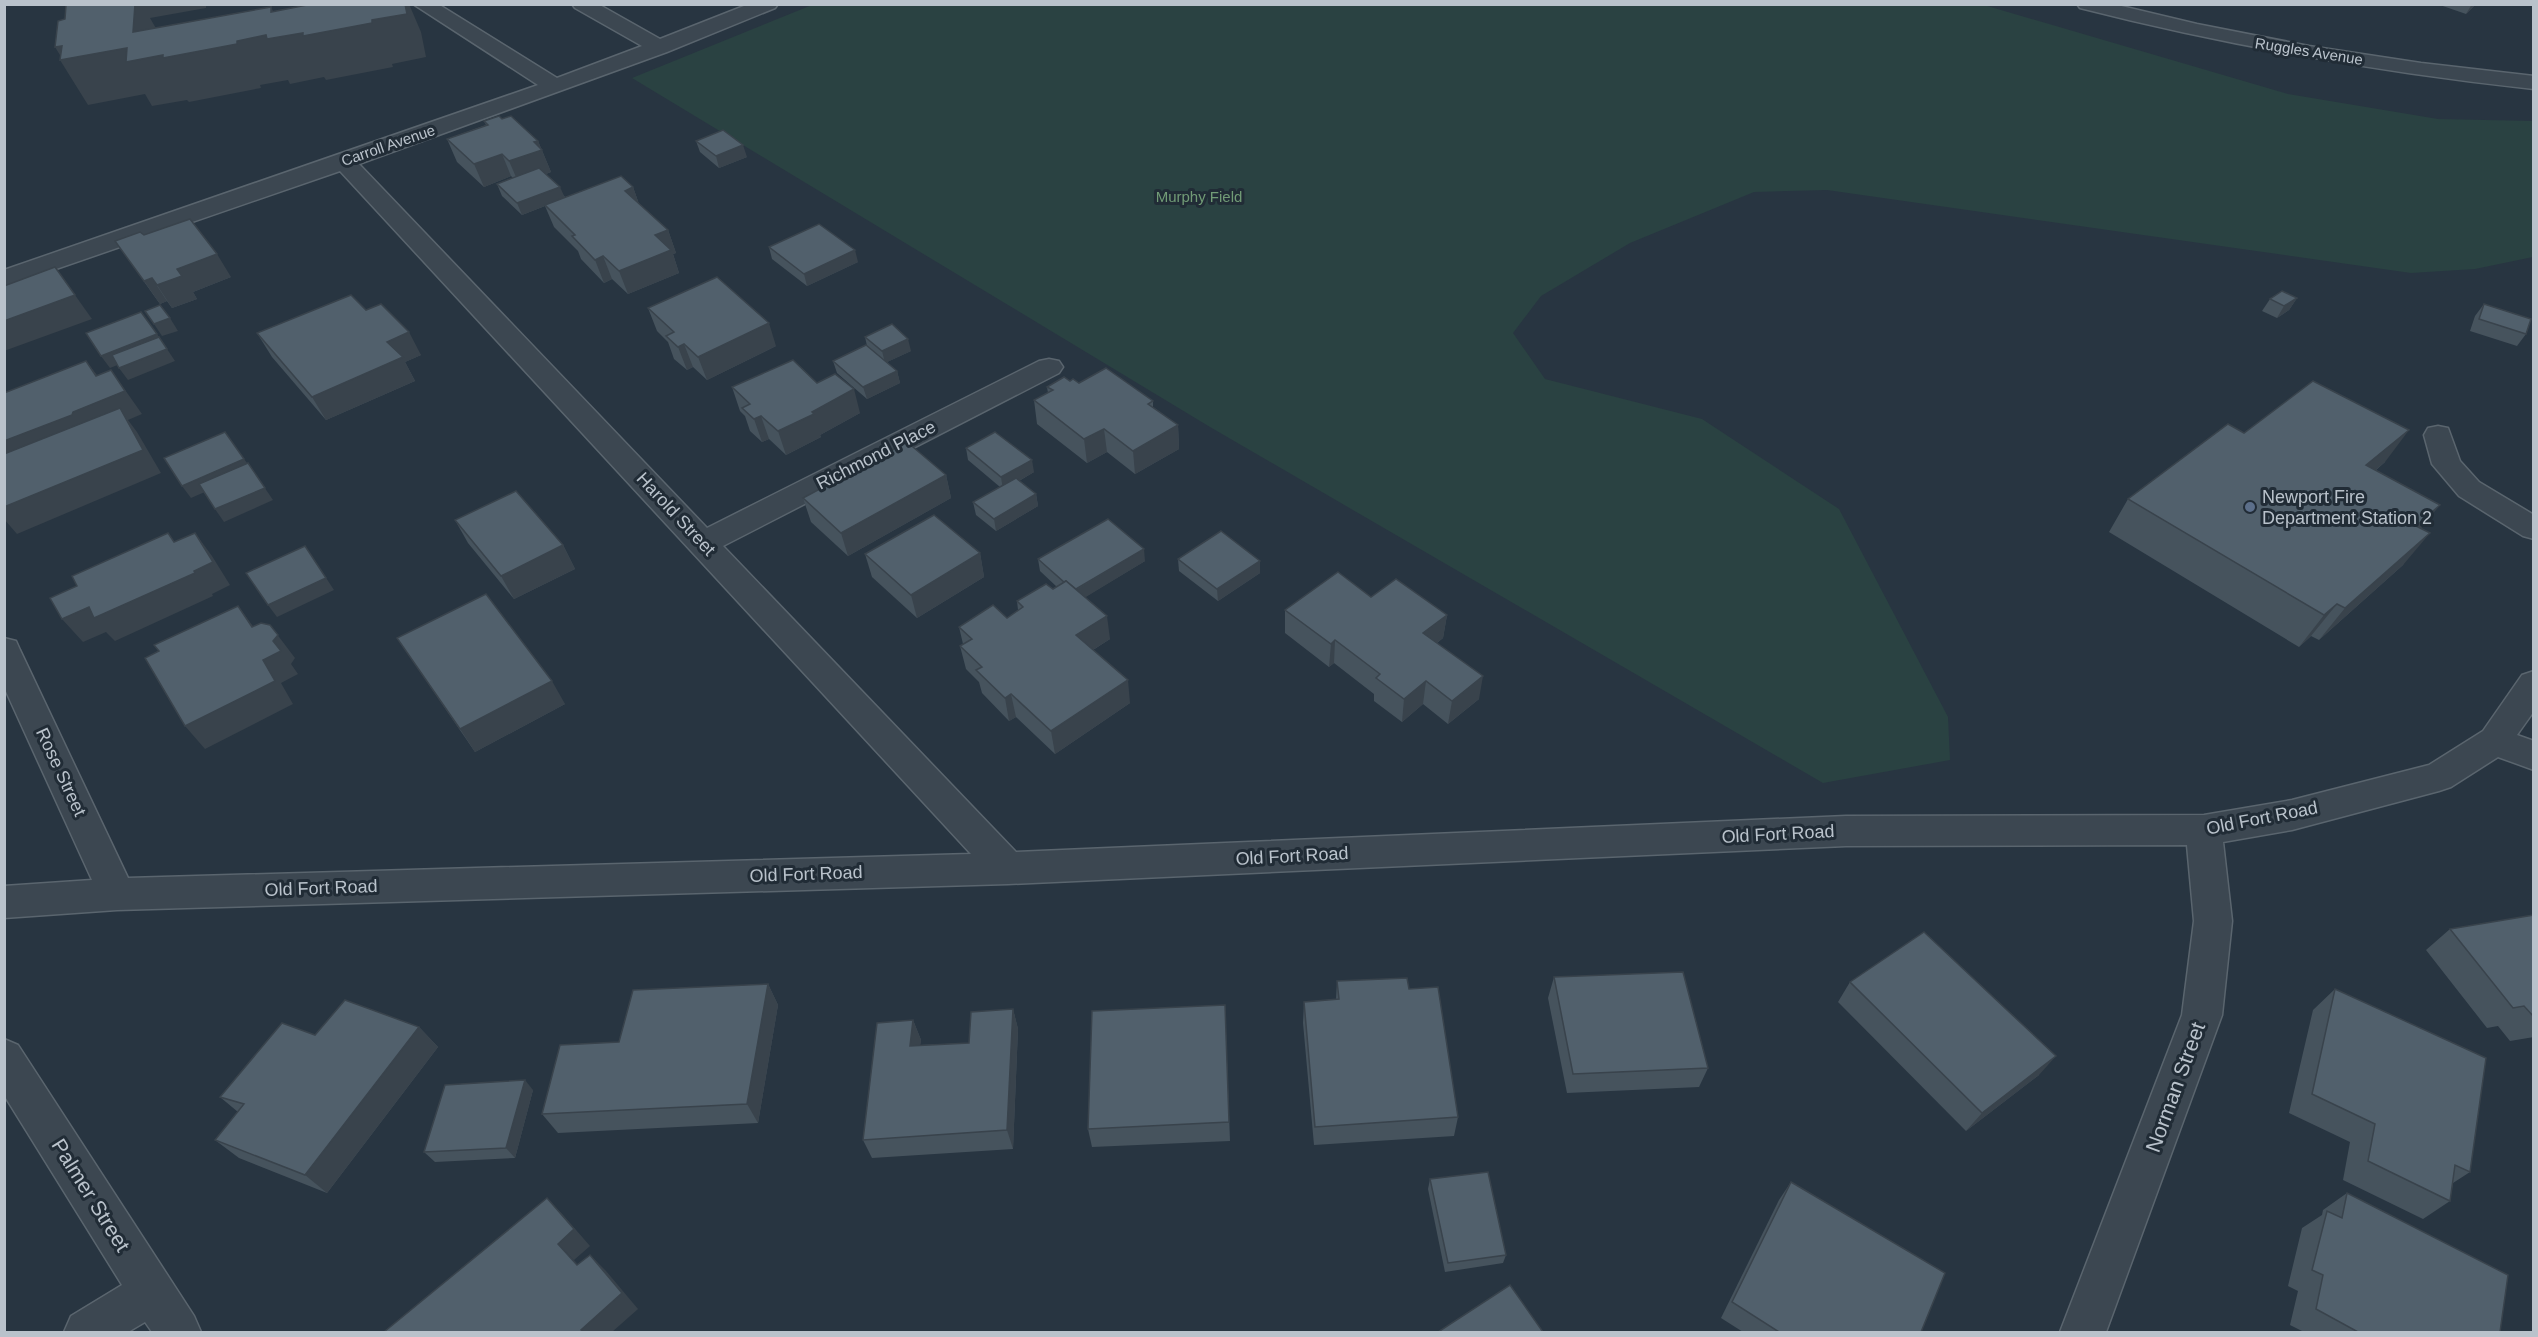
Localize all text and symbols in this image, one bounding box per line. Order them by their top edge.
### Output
street label: Ruggles Avenue [2254,34,2364,68]
street label: Carroll Avenue [339,121,437,169]
park label: Murphy Field [1156,188,1242,205]
street label: Richmond Place [813,416,939,494]
street label: Harold Street [633,468,719,560]
place label: Newport Fire Department Station 2 [2262,487,2432,528]
marker: Newport Fire Department Station 2 [2243,500,2257,514]
street label: Rose Street [32,725,90,819]
street label: Old Fort Road [2205,797,2319,839]
street label: Old Fort Road [1721,821,1835,847]
street label: Old Fort Road [1235,843,1349,869]
street label: Old Fort Road [749,862,863,886]
street label: Old Fort Road [264,876,378,900]
street label: Norman Street [2141,1019,2209,1155]
street label: Palmer Street [47,1134,135,1256]

